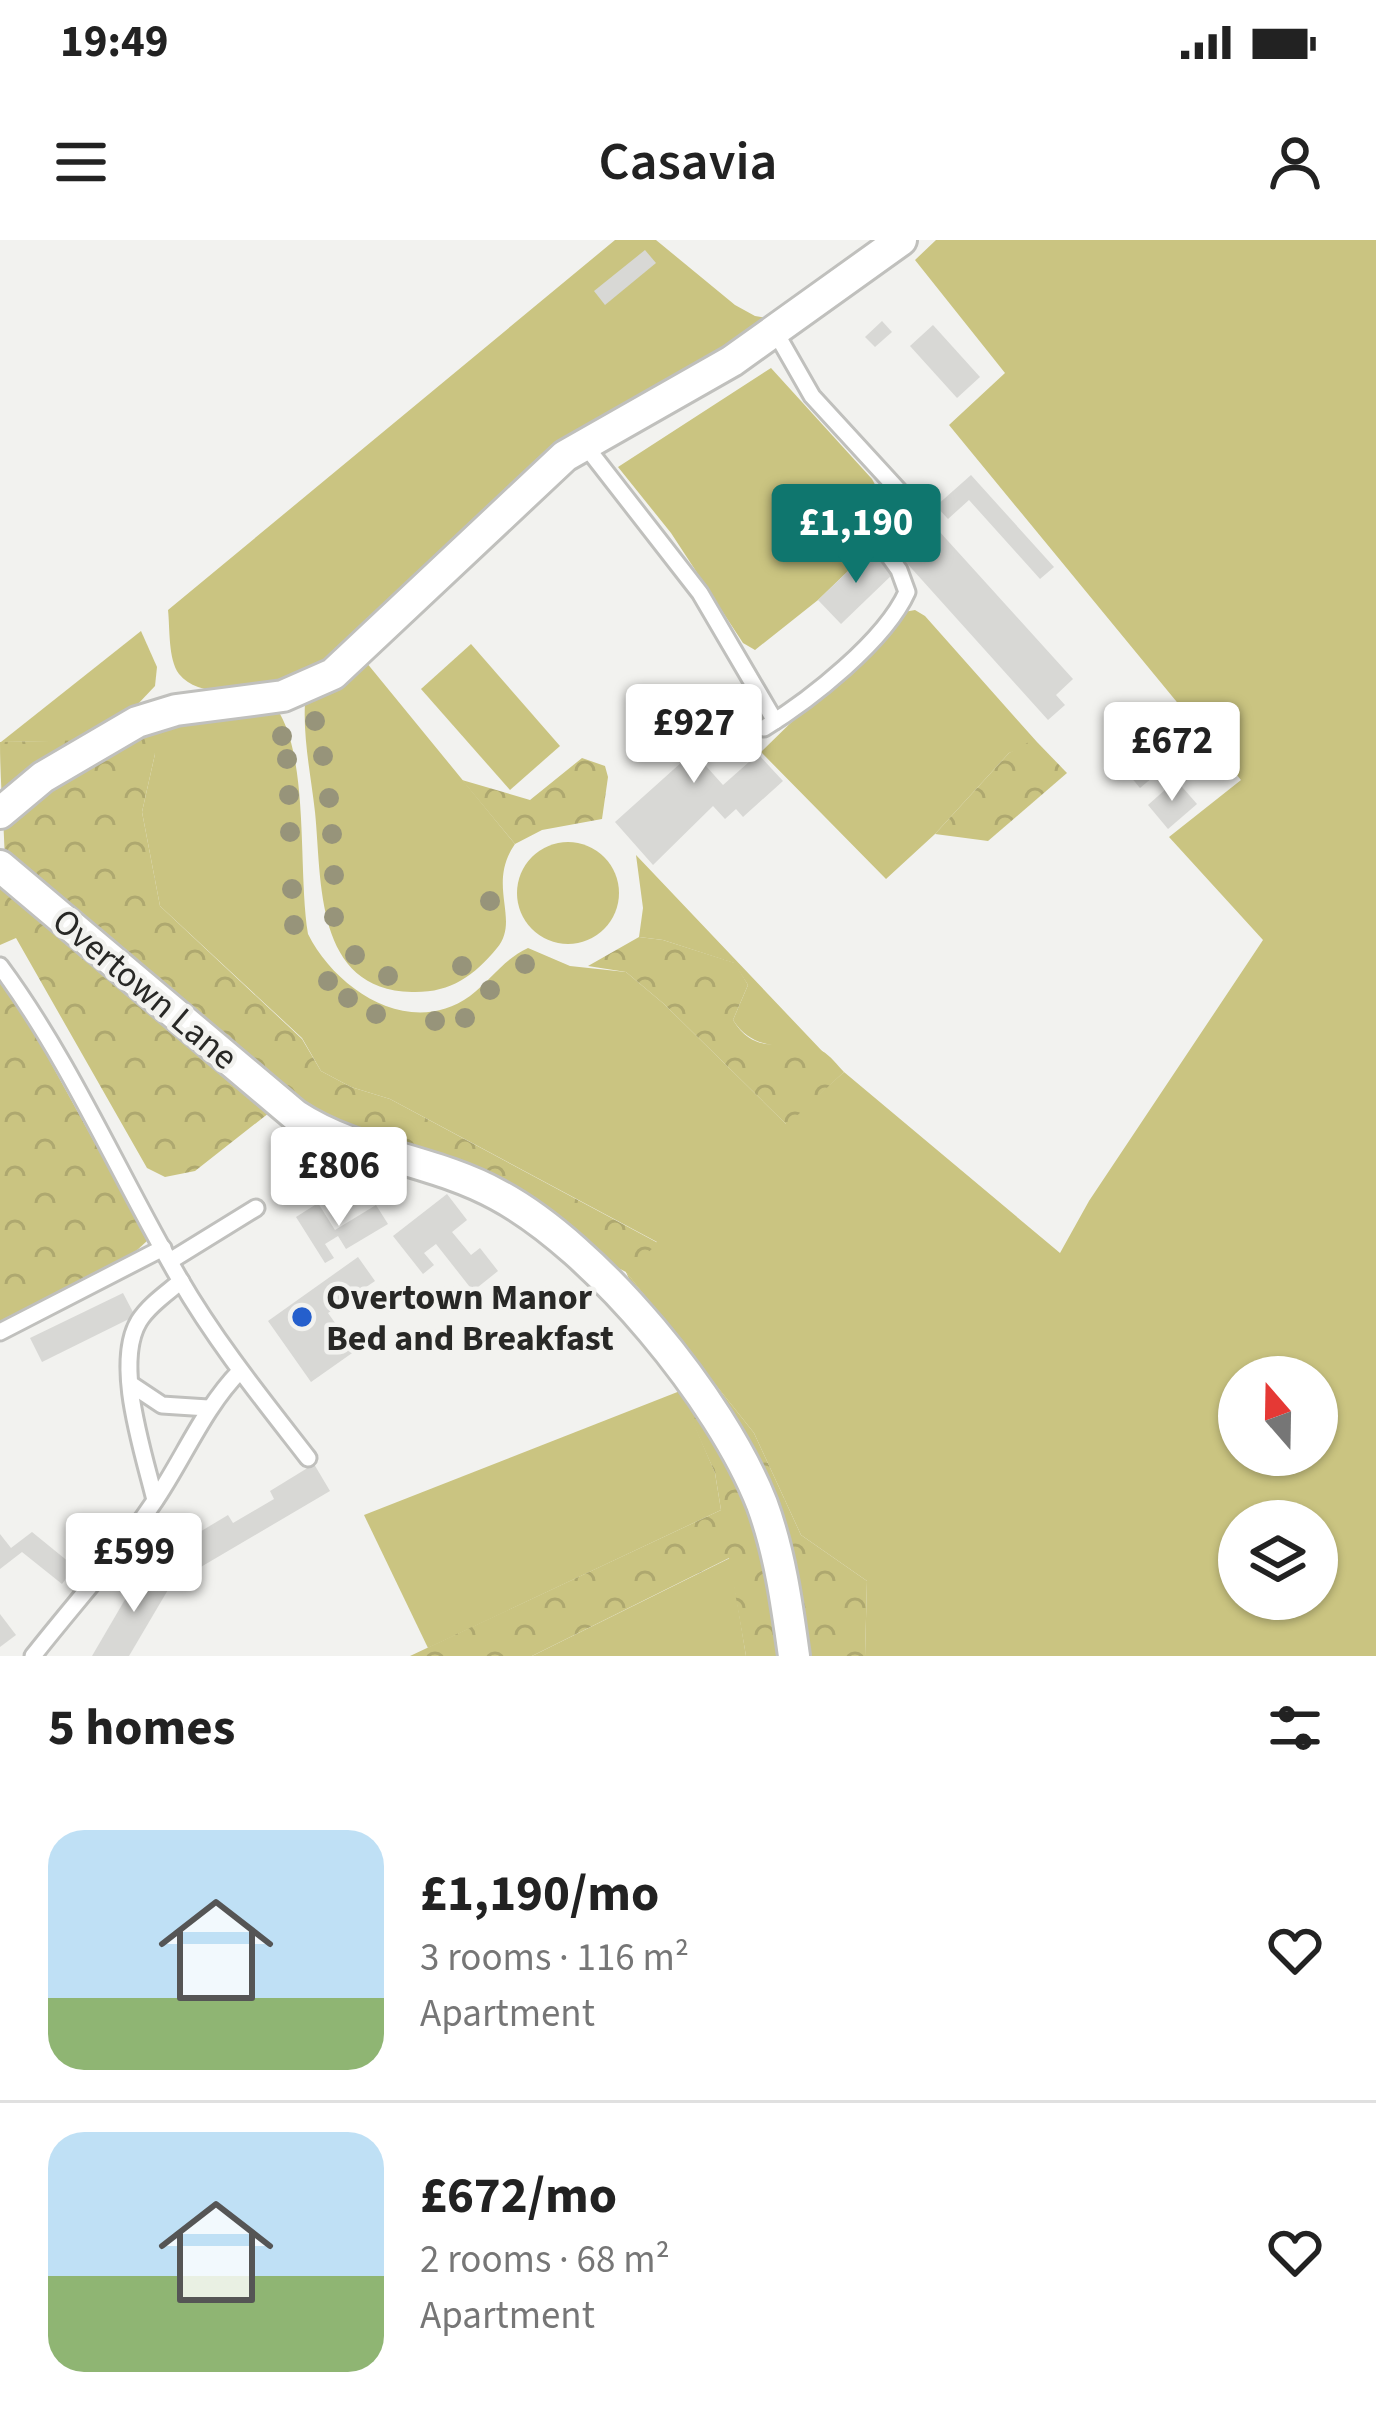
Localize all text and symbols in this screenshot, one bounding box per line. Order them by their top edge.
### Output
text: 19:49 [60,10,169,74]
text: Casavia [599,124,777,201]
icon: menu [48,129,114,195]
icon: person [1262,129,1328,195]
pin: £1,190 [758,484,954,586]
text: £1,190 [799,495,913,551]
pin: £927 [623,684,765,786]
text: £927 [653,695,735,751]
pin: £672 [1101,702,1243,804]
text: £672 [1131,713,1213,769]
street label: Overtown Lane [41,896,249,1082]
pin: £806 [268,1127,410,1229]
text: £806 [298,1138,380,1194]
place label: Overtown Manor Bed and Breakfast [326,1272,614,1364]
marker: Overtown Manor Bed and Breakfast [289,1304,315,1330]
north arrow [1218,1356,1338,1476]
map controls [1218,1356,1338,1620]
button: layers [1218,1500,1338,1620]
pin: £599 [63,1513,205,1615]
text: £599 [93,1524,175,1580]
text: 5 homes [48,1692,235,1764]
icon: filters [1262,1695,1328,1761]
text: £1,190/mo [420,1858,659,1930]
icon: home [144,1878,288,2022]
icon: heart [1262,1917,1328,1983]
text: 3 rooms · 116 m² [420,1930,689,1986]
text: Apartment [420,1986,595,2042]
text: £672/mo [420,2160,617,2232]
icon: home [144,2180,288,2324]
icon: heart [1262,2219,1328,2285]
text: 2 rooms · 68 m² [420,2232,670,2288]
text: Apartment [420,2288,595,2344]

